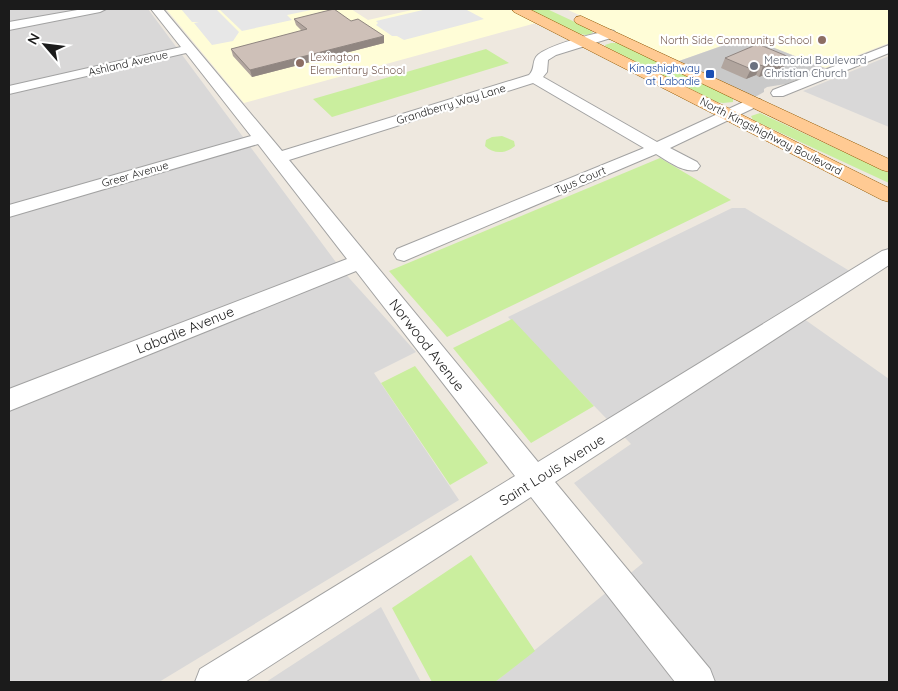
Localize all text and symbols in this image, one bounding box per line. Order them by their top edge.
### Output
north arrow [20,20,70,70]
text: N [23,30,44,48]
place label: North Side Community School [660,33,812,47]
marker: North Side Community School [816,34,828,46]
street label: Ashland Avenue [87,47,169,79]
place label: Lexington Elementary School [310,50,405,77]
place label: Memorial Boulevard Christian Church [764,53,867,80]
marker: Lexington Elementary School [294,57,306,69]
marker: Memorial Boulevard Christian Church [748,60,760,72]
place label: Kingshighway at Labadie [629,61,700,88]
marker: Kingshighway at Labadie [704,68,716,80]
street label: Grandberry Way Lane [395,81,507,127]
street label: North Kingshighway Boulevard [698,94,844,178]
street label: Greer Avenue [100,158,170,190]
street label: Tyus Court [552,163,608,197]
street label: Norwood Avenue [385,295,469,395]
street label: Labadie Avenue [133,302,237,358]
street label: Saint Louis Avenue [496,430,608,510]

